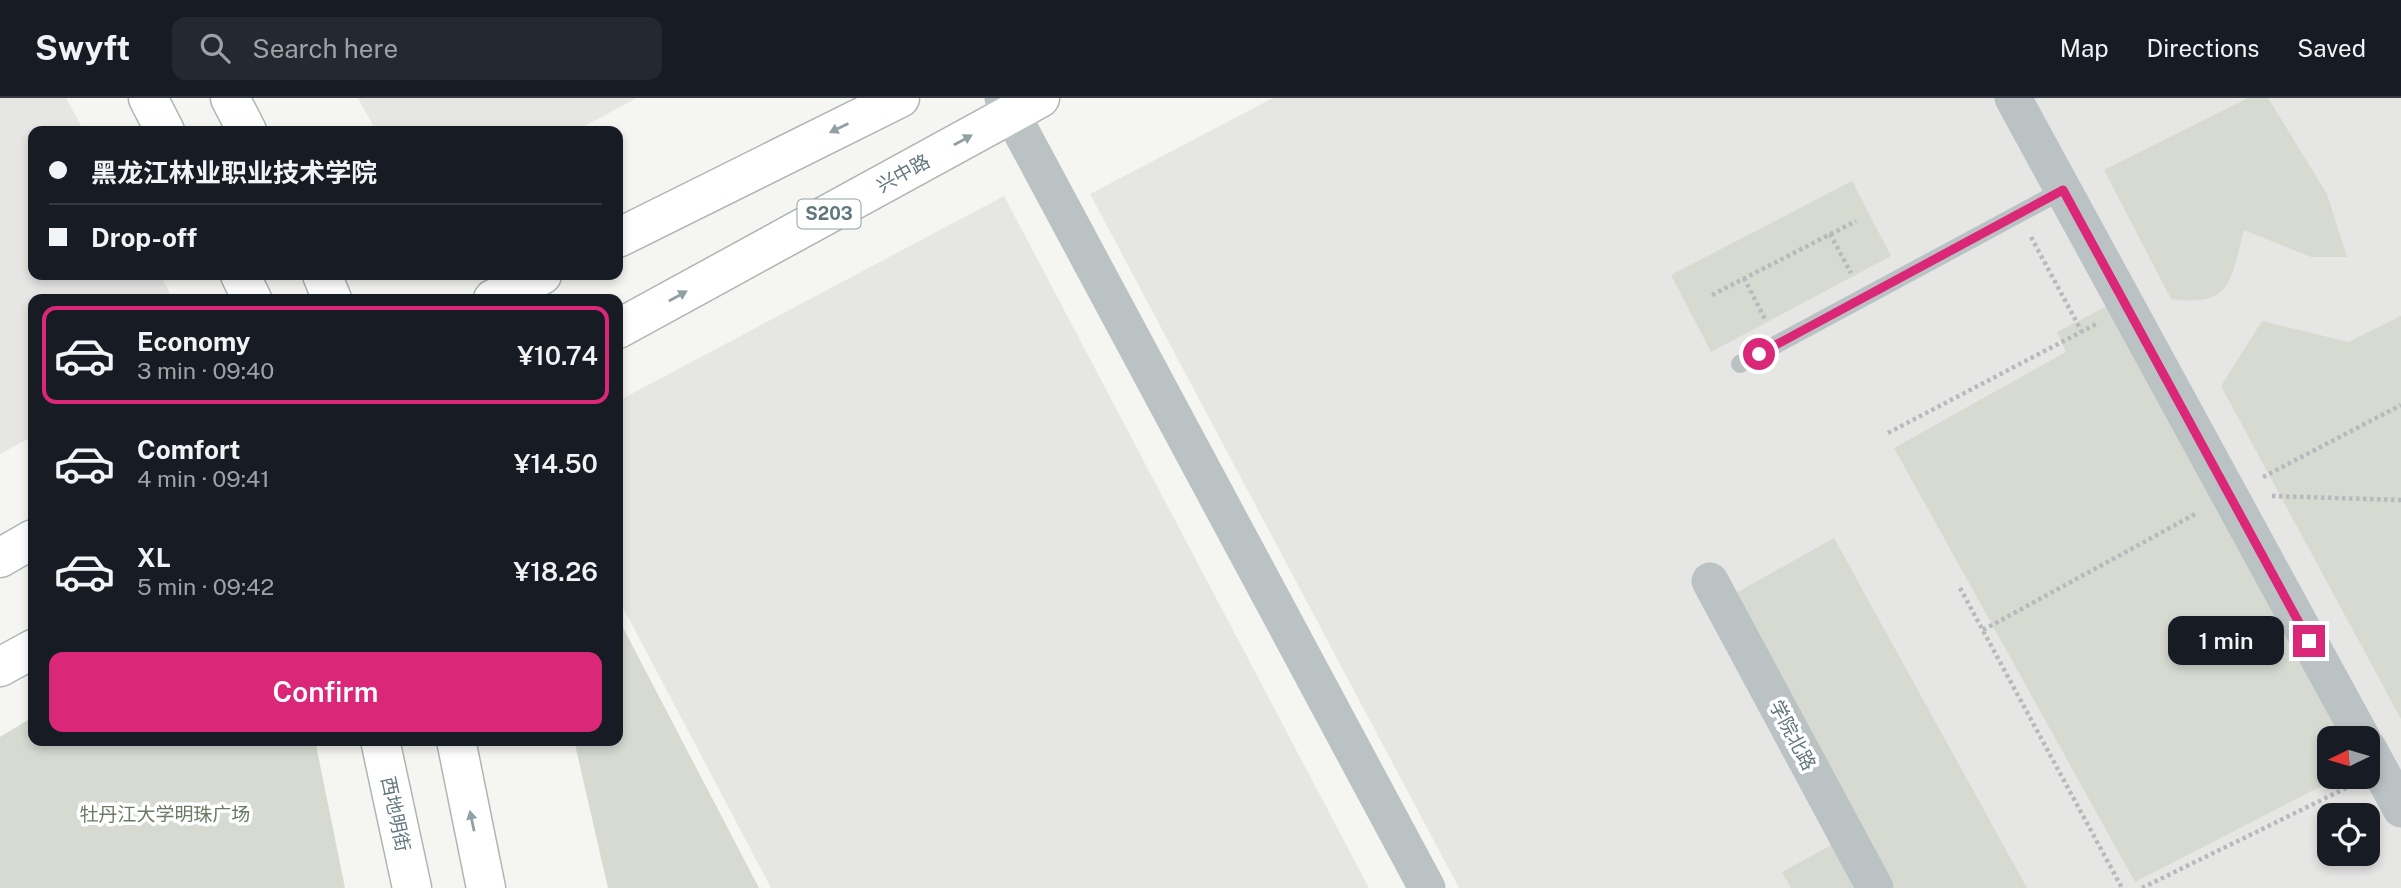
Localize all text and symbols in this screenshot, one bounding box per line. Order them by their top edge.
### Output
search box [172,17,662,80]
text: Swyft [35,29,130,67]
icon: search [196,29,234,67]
text: Search here [252,33,398,64]
text: Map [2060,34,2109,62]
text: Directions [2147,34,2259,62]
text: Saved [2297,34,2366,62]
one-way arrow [829,123,849,134]
one-way arrow [954,134,973,146]
street label: 兴中路 [873,150,933,196]
text: 黑龙江林业职业技术学院 [91,157,377,188]
road number: S203 [798,200,860,229]
text: Drop-off [91,222,197,253]
one-way arrow [668,290,687,302]
icon: car [53,324,116,387]
text: Economy [137,326,250,357]
route start [1743,338,1775,370]
text: ¥10.74 [517,340,598,371]
text: 3 min · 09:40 [137,357,274,384]
icon: car [53,432,116,495]
text: Comfort [137,434,240,465]
text: ¥14.50 [514,448,598,479]
text: 4 min · 09:41 [137,465,270,492]
icon: car [53,540,116,603]
text: XL [137,542,171,573]
text: ¥18.26 [514,556,598,587]
text: 5 min · 09:42 [137,573,274,600]
callout: 1 min [2169,616,2284,666]
route end [2293,625,2325,657]
text: 1 min [2199,627,2253,654]
button: Confirm [49,652,602,732]
street label: 学院北路 [1765,696,1821,774]
north arrow [2317,726,2380,789]
map controls [2317,726,2380,866]
street label: 西地明街 [377,775,415,853]
park label: 牡丹江大学明珠广场 [79,803,251,825]
button: locate [2317,803,2380,866]
one-way arrow [467,810,478,832]

